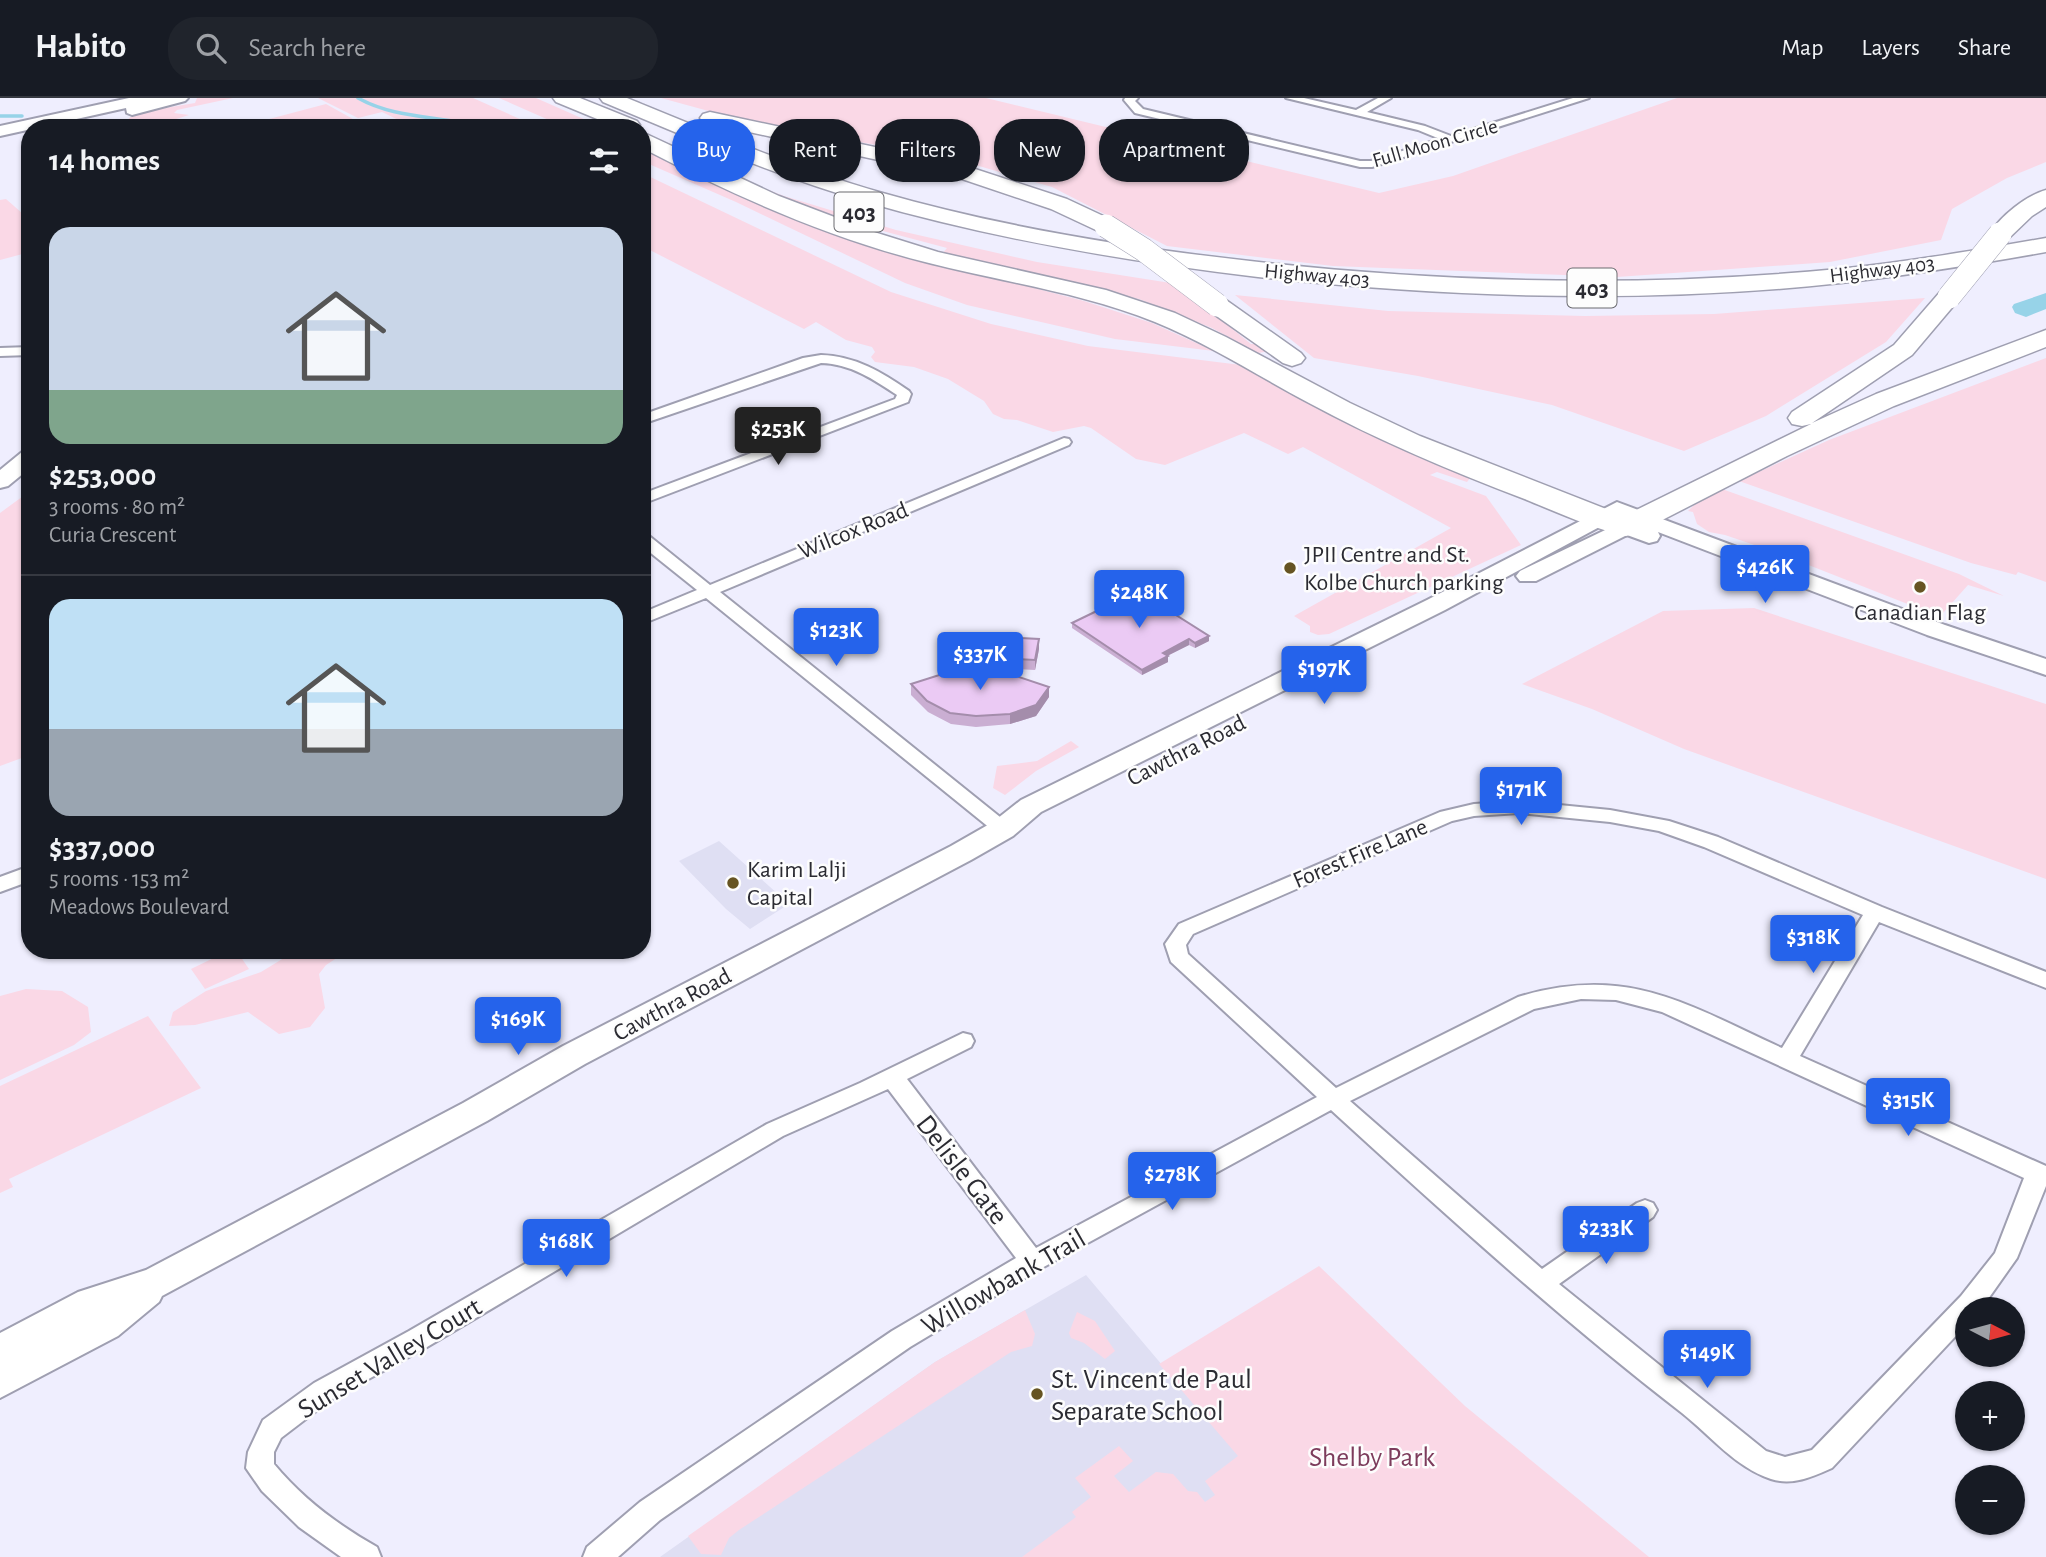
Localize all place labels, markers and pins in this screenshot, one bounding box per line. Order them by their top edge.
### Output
pin: $253K [729,408,827,467]
place label: JPII Centre and St. Kolbe Church parking [1304,543,1504,595]
pin: $426K [1716,546,1814,605]
marker: JPII Centre and St. Kolbe Church parking [1282,560,1298,576]
pin: $248K [1090,570,1188,630]
marker: Canadian Flag [1912,579,1928,595]
place label: Canadian Flag [1854,601,1986,625]
pin: $123K [787,608,885,668]
pin: $337K [931,632,1029,692]
pin: $197K [1275,646,1373,706]
pin: $171K [1472,768,1570,827]
place label: Karim Lalji Capital [747,858,847,910]
marker: Karim Lalji Capital [725,875,741,891]
pin: $318K [1764,916,1862,975]
pin: $169K [469,998,567,1057]
pin: $315K [1859,1079,1957,1138]
pin: $278K [1123,1152,1221,1212]
pin: $233K [1557,1206,1655,1266]
pin: $168K [517,1220,615,1279]
pin: $149K [1658,1330,1756,1390]
place label: St. Vincent de Paul Separate School [1051,1366,1252,1426]
marker: St. Vincent de Paul Separate School [1029,1386,1045,1402]

